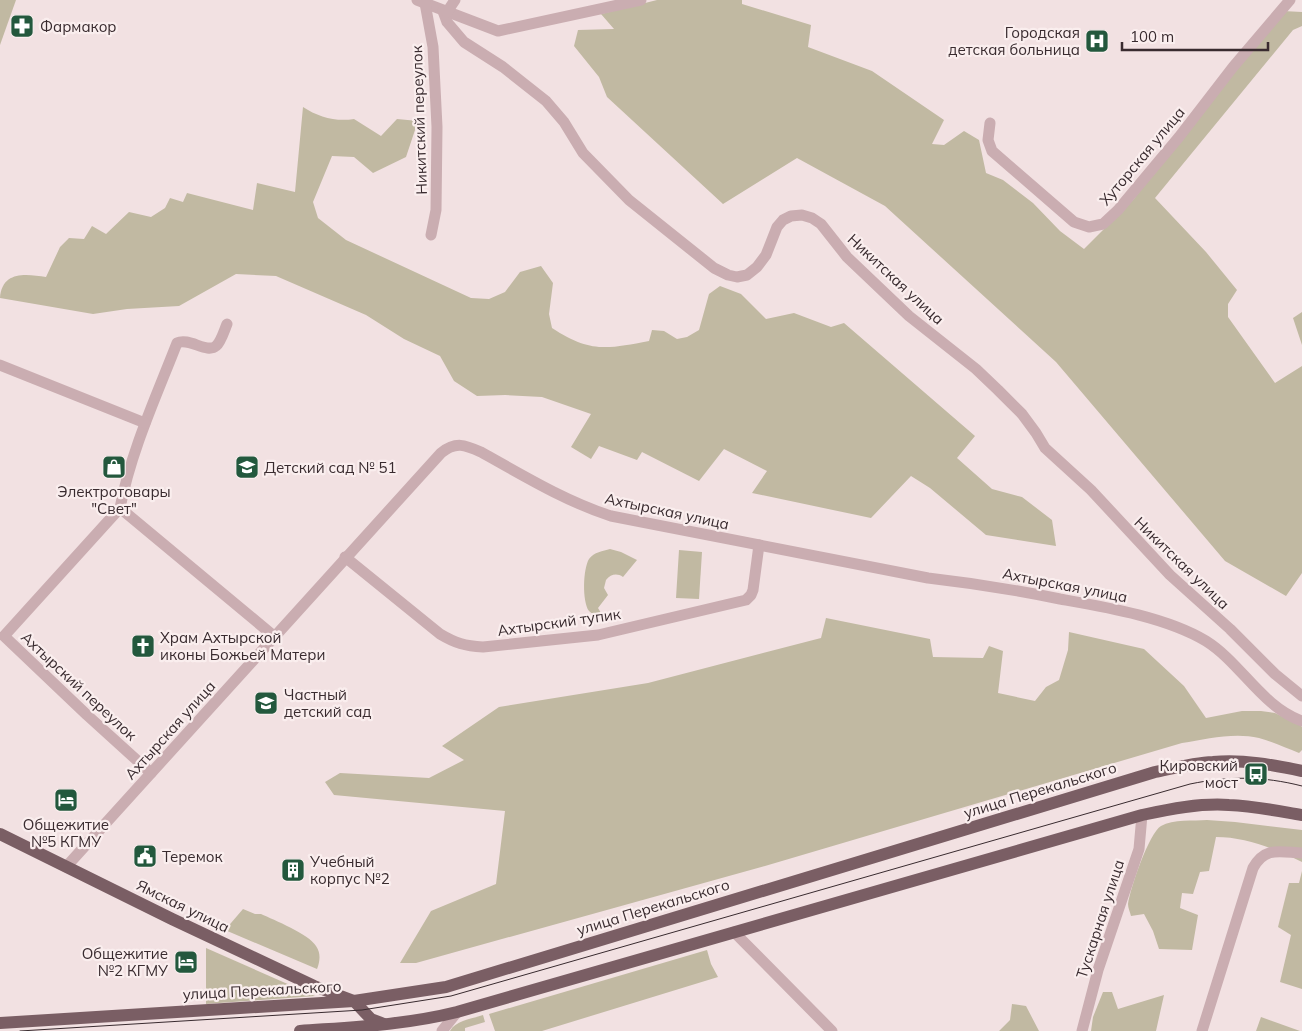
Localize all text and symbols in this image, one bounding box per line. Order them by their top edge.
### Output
pharmacy icon: Фармакор [9,13,35,39]
place label: Фармакор [40,17,117,36]
scale bar [1122,20,1268,52]
place label: Городская детская больница [948,23,1080,59]
text: 100 m [1130,27,1174,46]
hospital icon: Городская детская больница [1084,28,1110,54]
street label: Никитский переулок [407,44,431,195]
street label: Хуторская улица [1095,103,1189,209]
street label: Никитская улица [844,229,948,329]
shop icon: Электротовары "Свет" [101,454,127,480]
school or university icon: Детский сад № 51 [234,454,260,480]
place label: Детский сад № 51 [264,458,397,477]
place label: Электротовары "Свет" [57,482,171,518]
street label: Ахтырская улица [603,489,731,533]
street label: Никитская улица [1130,513,1234,613]
street label: Ахтырская улица [1001,564,1129,606]
street label: Ахтырский тупик [496,604,623,640]
street label: Ахтырский переулок [17,627,141,745]
place label: Храм Ахтырской иконы Божьей Матери [160,628,325,664]
church icon: Храм Ахтырской иконы Божьей Матери [130,633,156,659]
street label: Ахтырская улица [121,677,219,783]
place label: Частный детский сад [284,685,371,721]
school or university icon: Частный детский сад [253,690,279,716]
place label: Кировский мост [1159,756,1238,792]
street label: улица Перекальского [961,758,1119,822]
bus stop icon: Кировский мост [1243,761,1269,787]
hotel icon: Общежитие №5 КГМУ [53,787,79,813]
place label: Общежитие №5 КГМУ [23,815,109,851]
public building icon: Теремок [132,843,158,869]
place label: Теремок [162,847,223,866]
place label: Учебный корпус №2 [309,852,390,888]
building icon: Учебный корпус №2 [280,857,306,883]
street label: Тускарная улица [1072,857,1128,981]
street label: Ямская улица [133,875,233,937]
street label: улица Перекальского [574,875,732,939]
place label: Общежитие №2 КГМУ [82,944,168,980]
hotel icon: Общежитие №2 КГМУ [173,949,199,975]
street label: улица Перекальского [182,976,342,1004]

